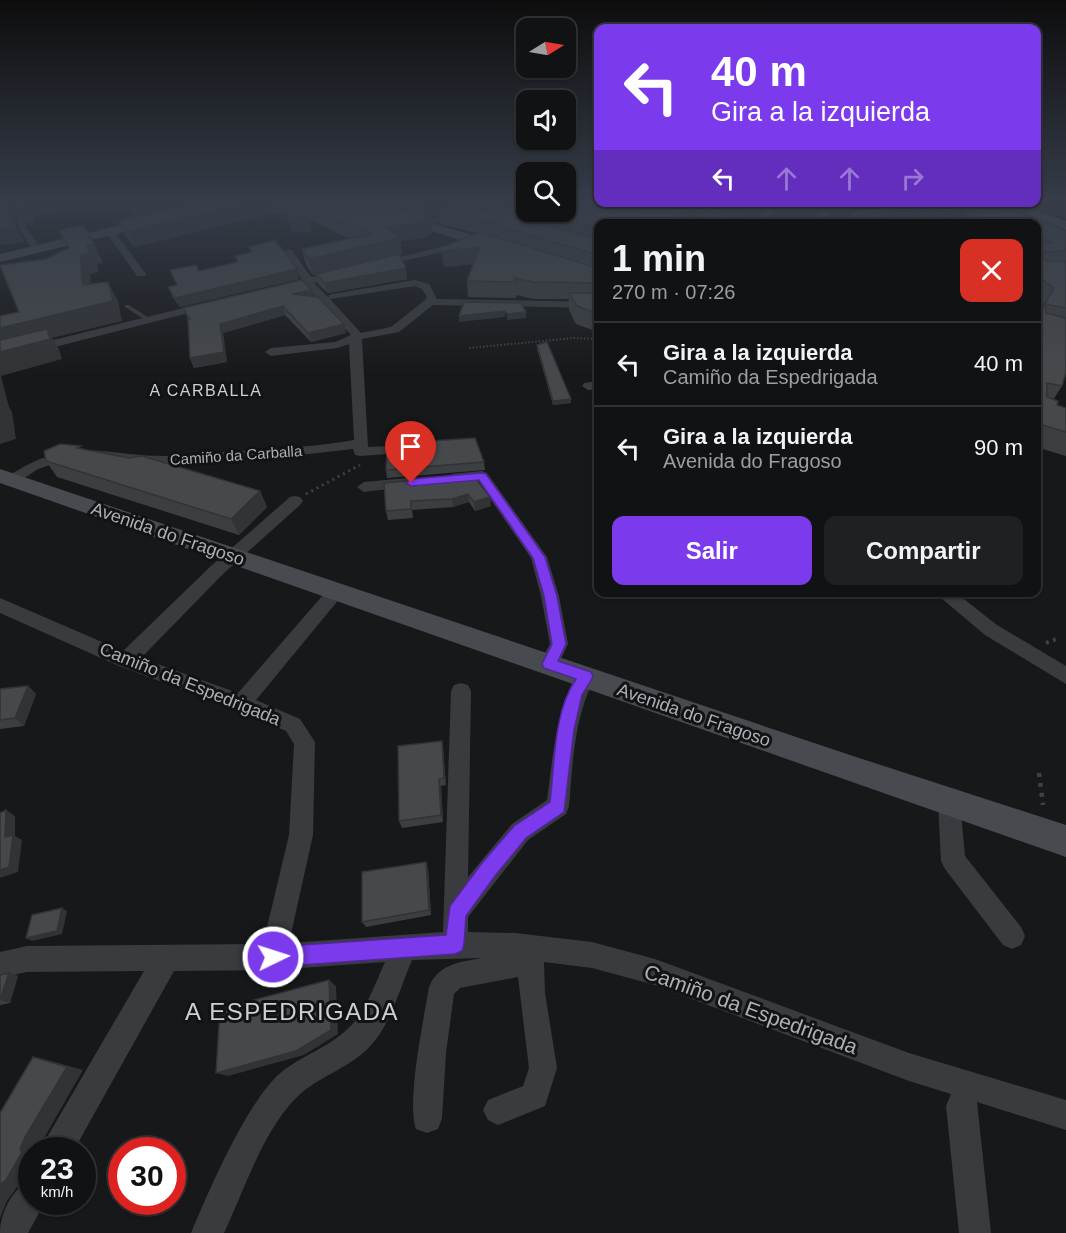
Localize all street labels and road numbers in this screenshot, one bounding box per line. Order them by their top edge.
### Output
street label: Camiño da Carballa [169,442,303,468]
street label: Avenida do Fragoso [89,498,247,570]
street label: Camiño da Espedrigada [97,639,284,730]
street label: Avenida do Fragoso [615,679,773,751]
street label: Camiño da Espedrigada [641,960,861,1058]

